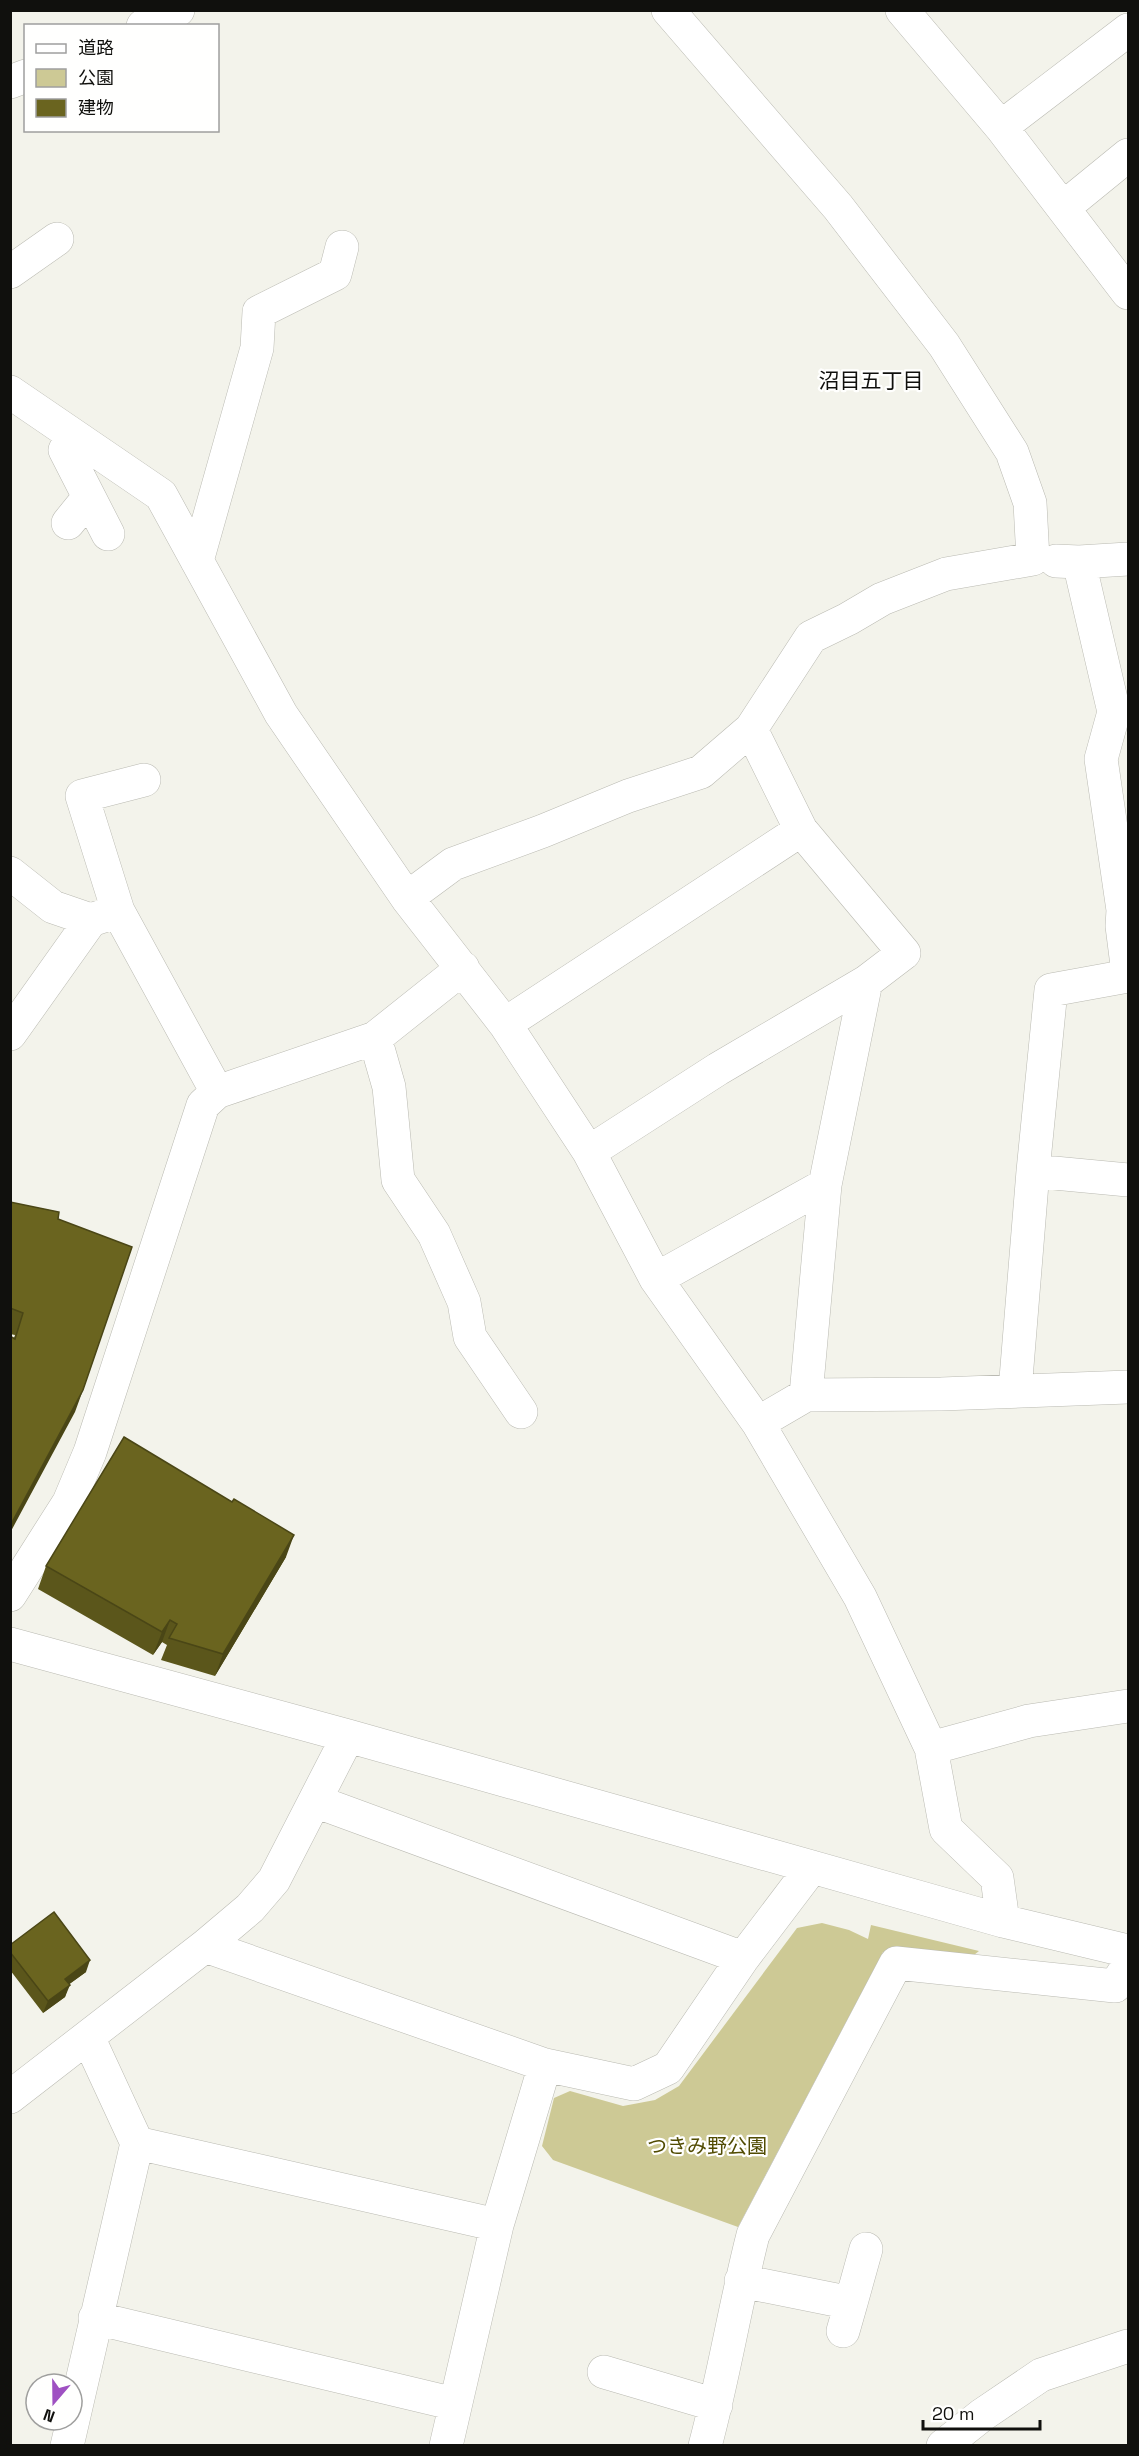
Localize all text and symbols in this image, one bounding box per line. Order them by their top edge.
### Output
legend [24,24,219,132]
text: 道路 [78,36,114,59]
text: 公園 [78,66,114,89]
text: 建物 [78,96,114,119]
district label: 沼目五丁目 [819,367,924,394]
park label: つきみ野公園 [647,2133,767,2159]
north arrow [24,2372,84,2432]
scale bar [923,2393,1040,2431]
text: 20 m [932,2402,975,2425]
text: N [40,2404,58,2427]

